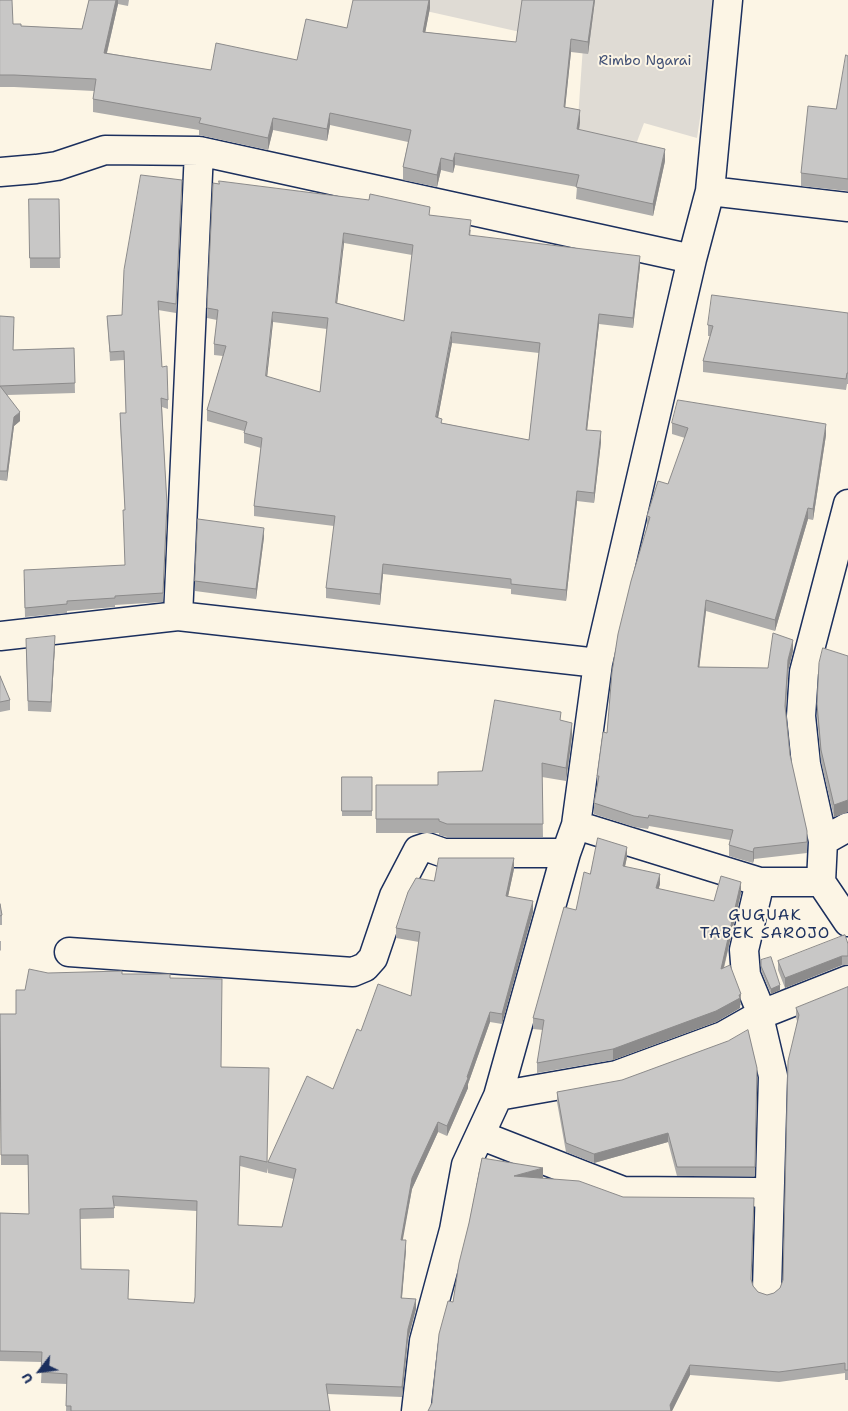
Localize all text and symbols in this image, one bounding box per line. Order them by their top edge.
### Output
park label: Rimbo Ngarai [599,53,691,69]
district label: GUGUAK TABEK SAROJO [698,906,832,944]
north arrow [15,1346,65,1396]
text: U [17,1370,37,1387]

